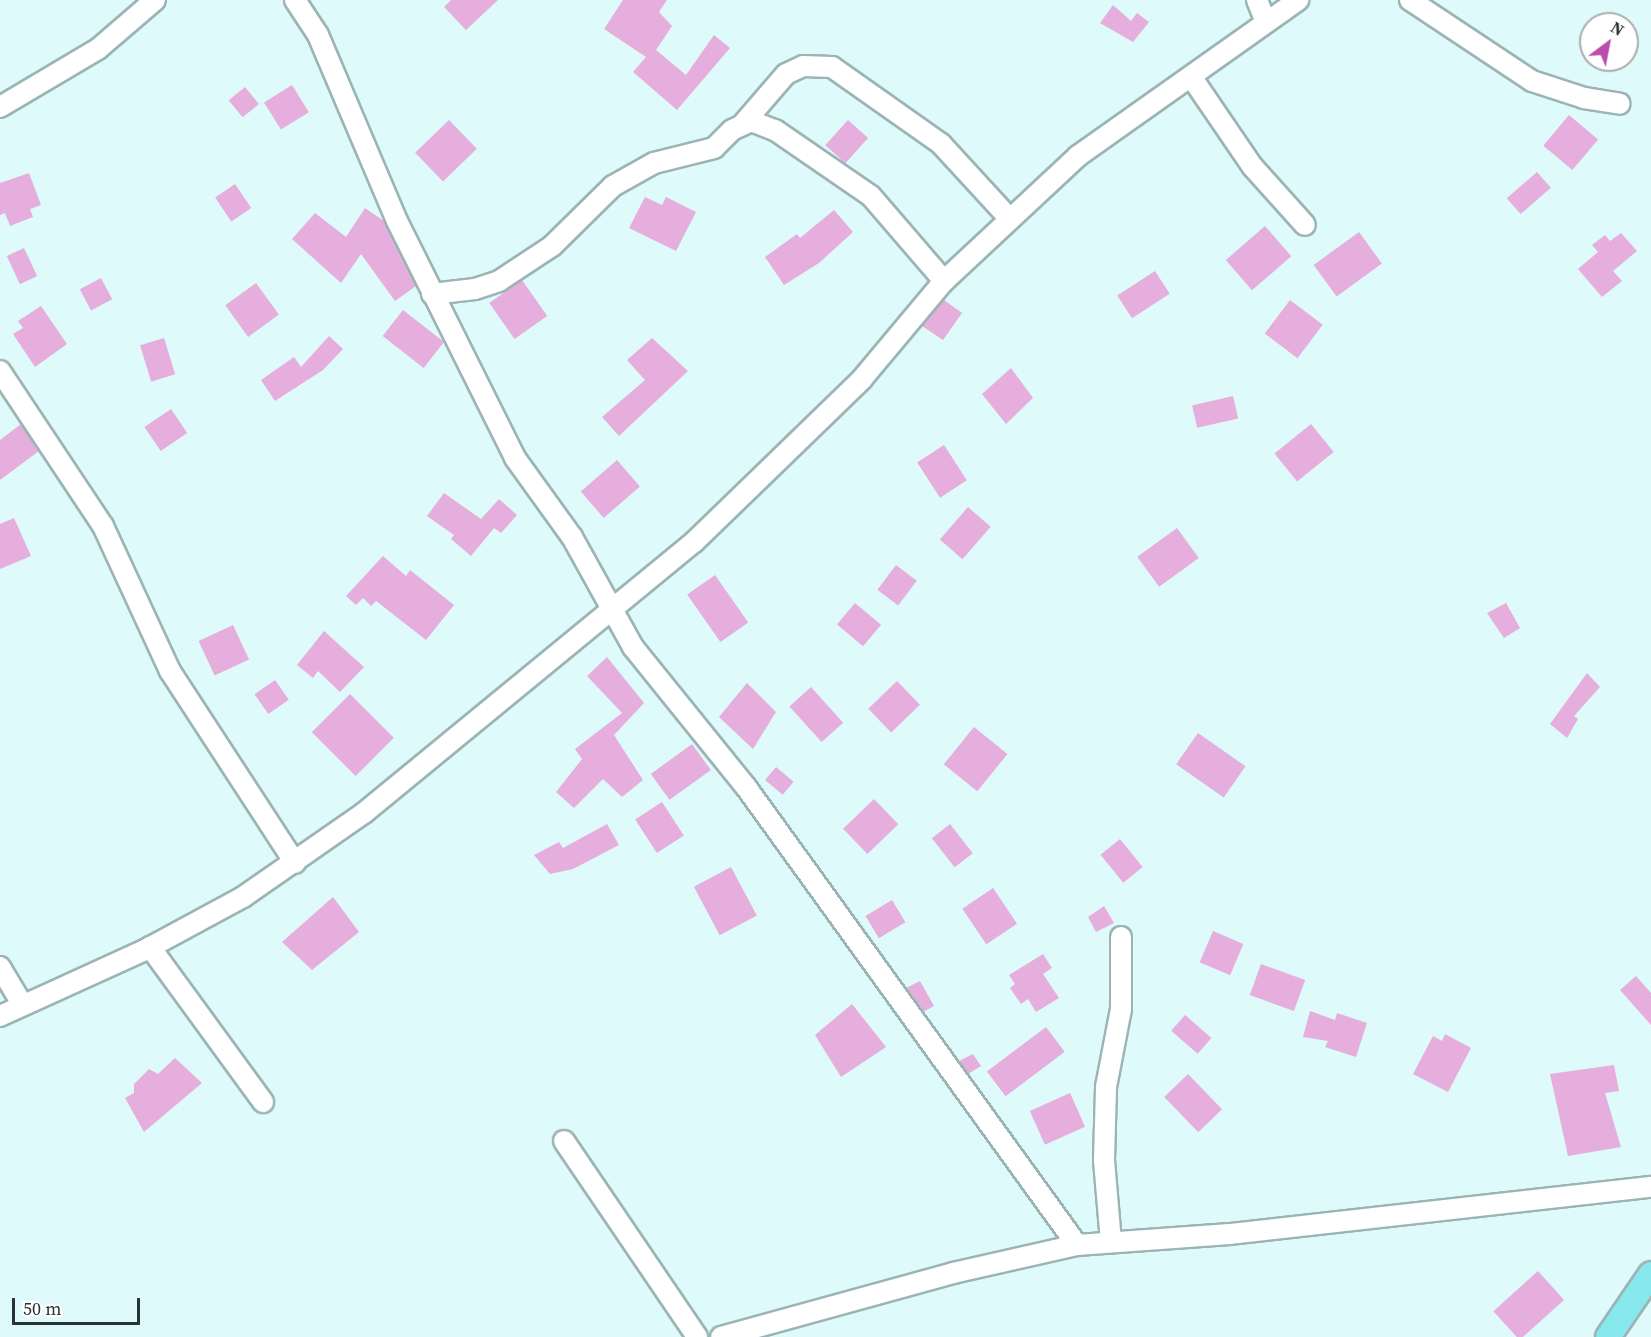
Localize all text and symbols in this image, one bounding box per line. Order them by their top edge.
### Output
north arrow [1579,12,1639,72]
text: N [1607,16,1628,41]
scale bar [15,1286,142,1324]
text: 50 m [23,1296,61,1321]

